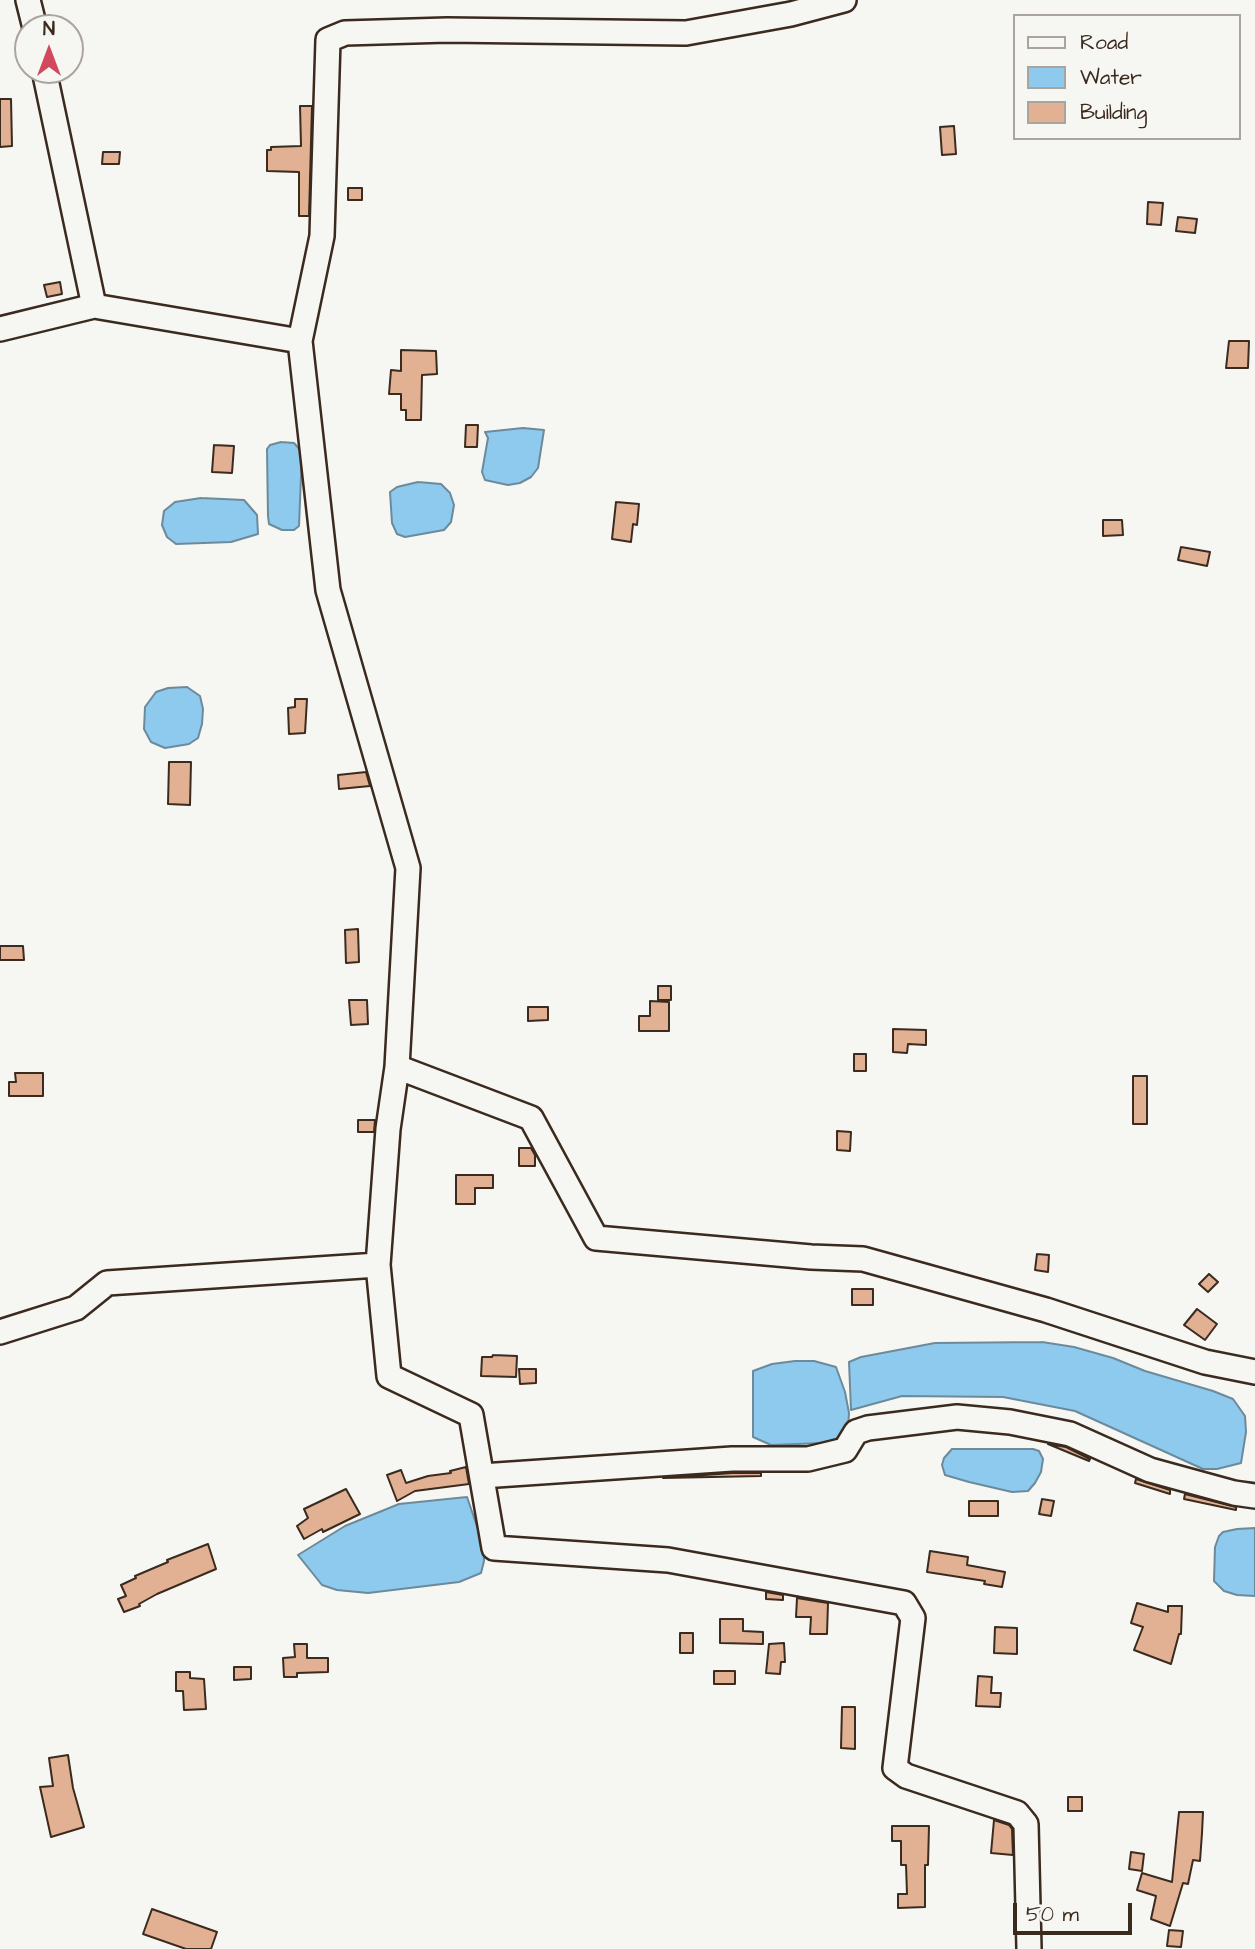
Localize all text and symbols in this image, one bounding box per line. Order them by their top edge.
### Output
north arrow [14,14,84,84]
legend [1014,14,1241,140]
text: N [43,16,55,43]
text: Road [1080,28,1128,57]
text: Water [1080,63,1142,92]
text: Building [1080,98,1147,127]
scale bar [1017,1890,1136,1934]
text: 50 m [1026,1900,1079,1929]

